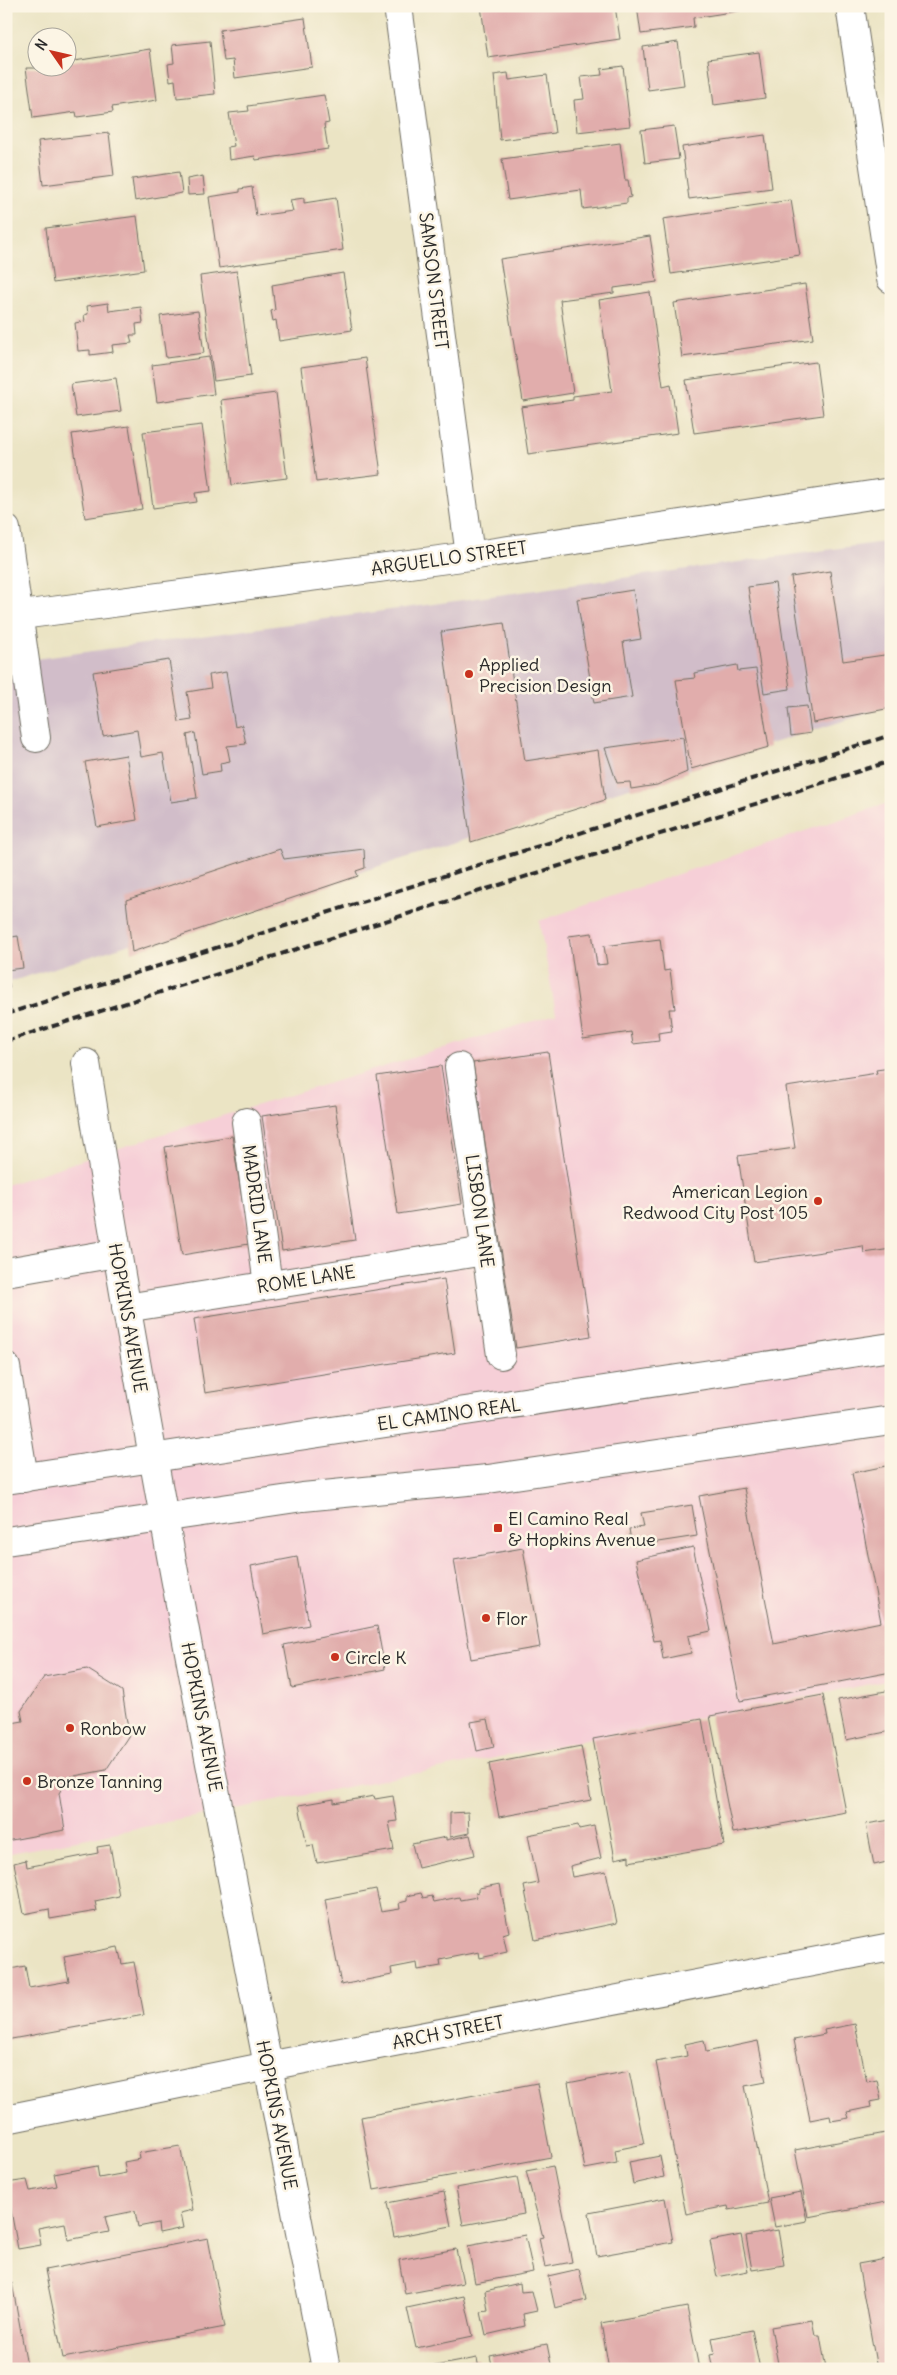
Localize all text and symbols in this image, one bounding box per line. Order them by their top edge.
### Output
north arrow [28,28,78,78]
text: N [31,36,51,54]
street label: SAMSON STREET [414,211,454,351]
street label: ARGUELLO STREET [370,536,528,580]
place label: Applied Precision Design [479,653,612,697]
marker: Applied Precision Design [463,668,475,680]
street label: MADRID LANE [237,1143,277,1265]
street label: LISBON LANE [461,1153,499,1269]
place label: American Legion Redwood City Post 105 [623,1180,808,1224]
marker: American Legion Redwood City Post 105 [812,1195,824,1207]
street label: HOPKINS AVENUE [104,1241,152,1395]
street label: ROME LANE [255,1260,357,1298]
street label: EL CAMINO REAL [376,1393,522,1435]
place label: El Camino Real & Hopkins Avenue [508,1507,656,1551]
marker: El Camino Real & Hopkins Avenue [492,1522,504,1534]
place label: Flor [496,1607,528,1630]
marker: Flor [480,1612,492,1624]
street label: HOPKINS AVENUE [176,1640,228,1794]
place label: Circle K [345,1646,406,1669]
marker: Circle K [329,1651,341,1663]
place label: Ronbow [80,1717,146,1740]
marker: Ronbow [64,1722,76,1734]
place label: Bronze Tanning [37,1770,163,1793]
marker: Bronze Tanning [21,1775,33,1787]
street label: ARCH STREET [390,2010,506,2054]
street label: HOPKINS AVENUE [251,2038,303,2192]

